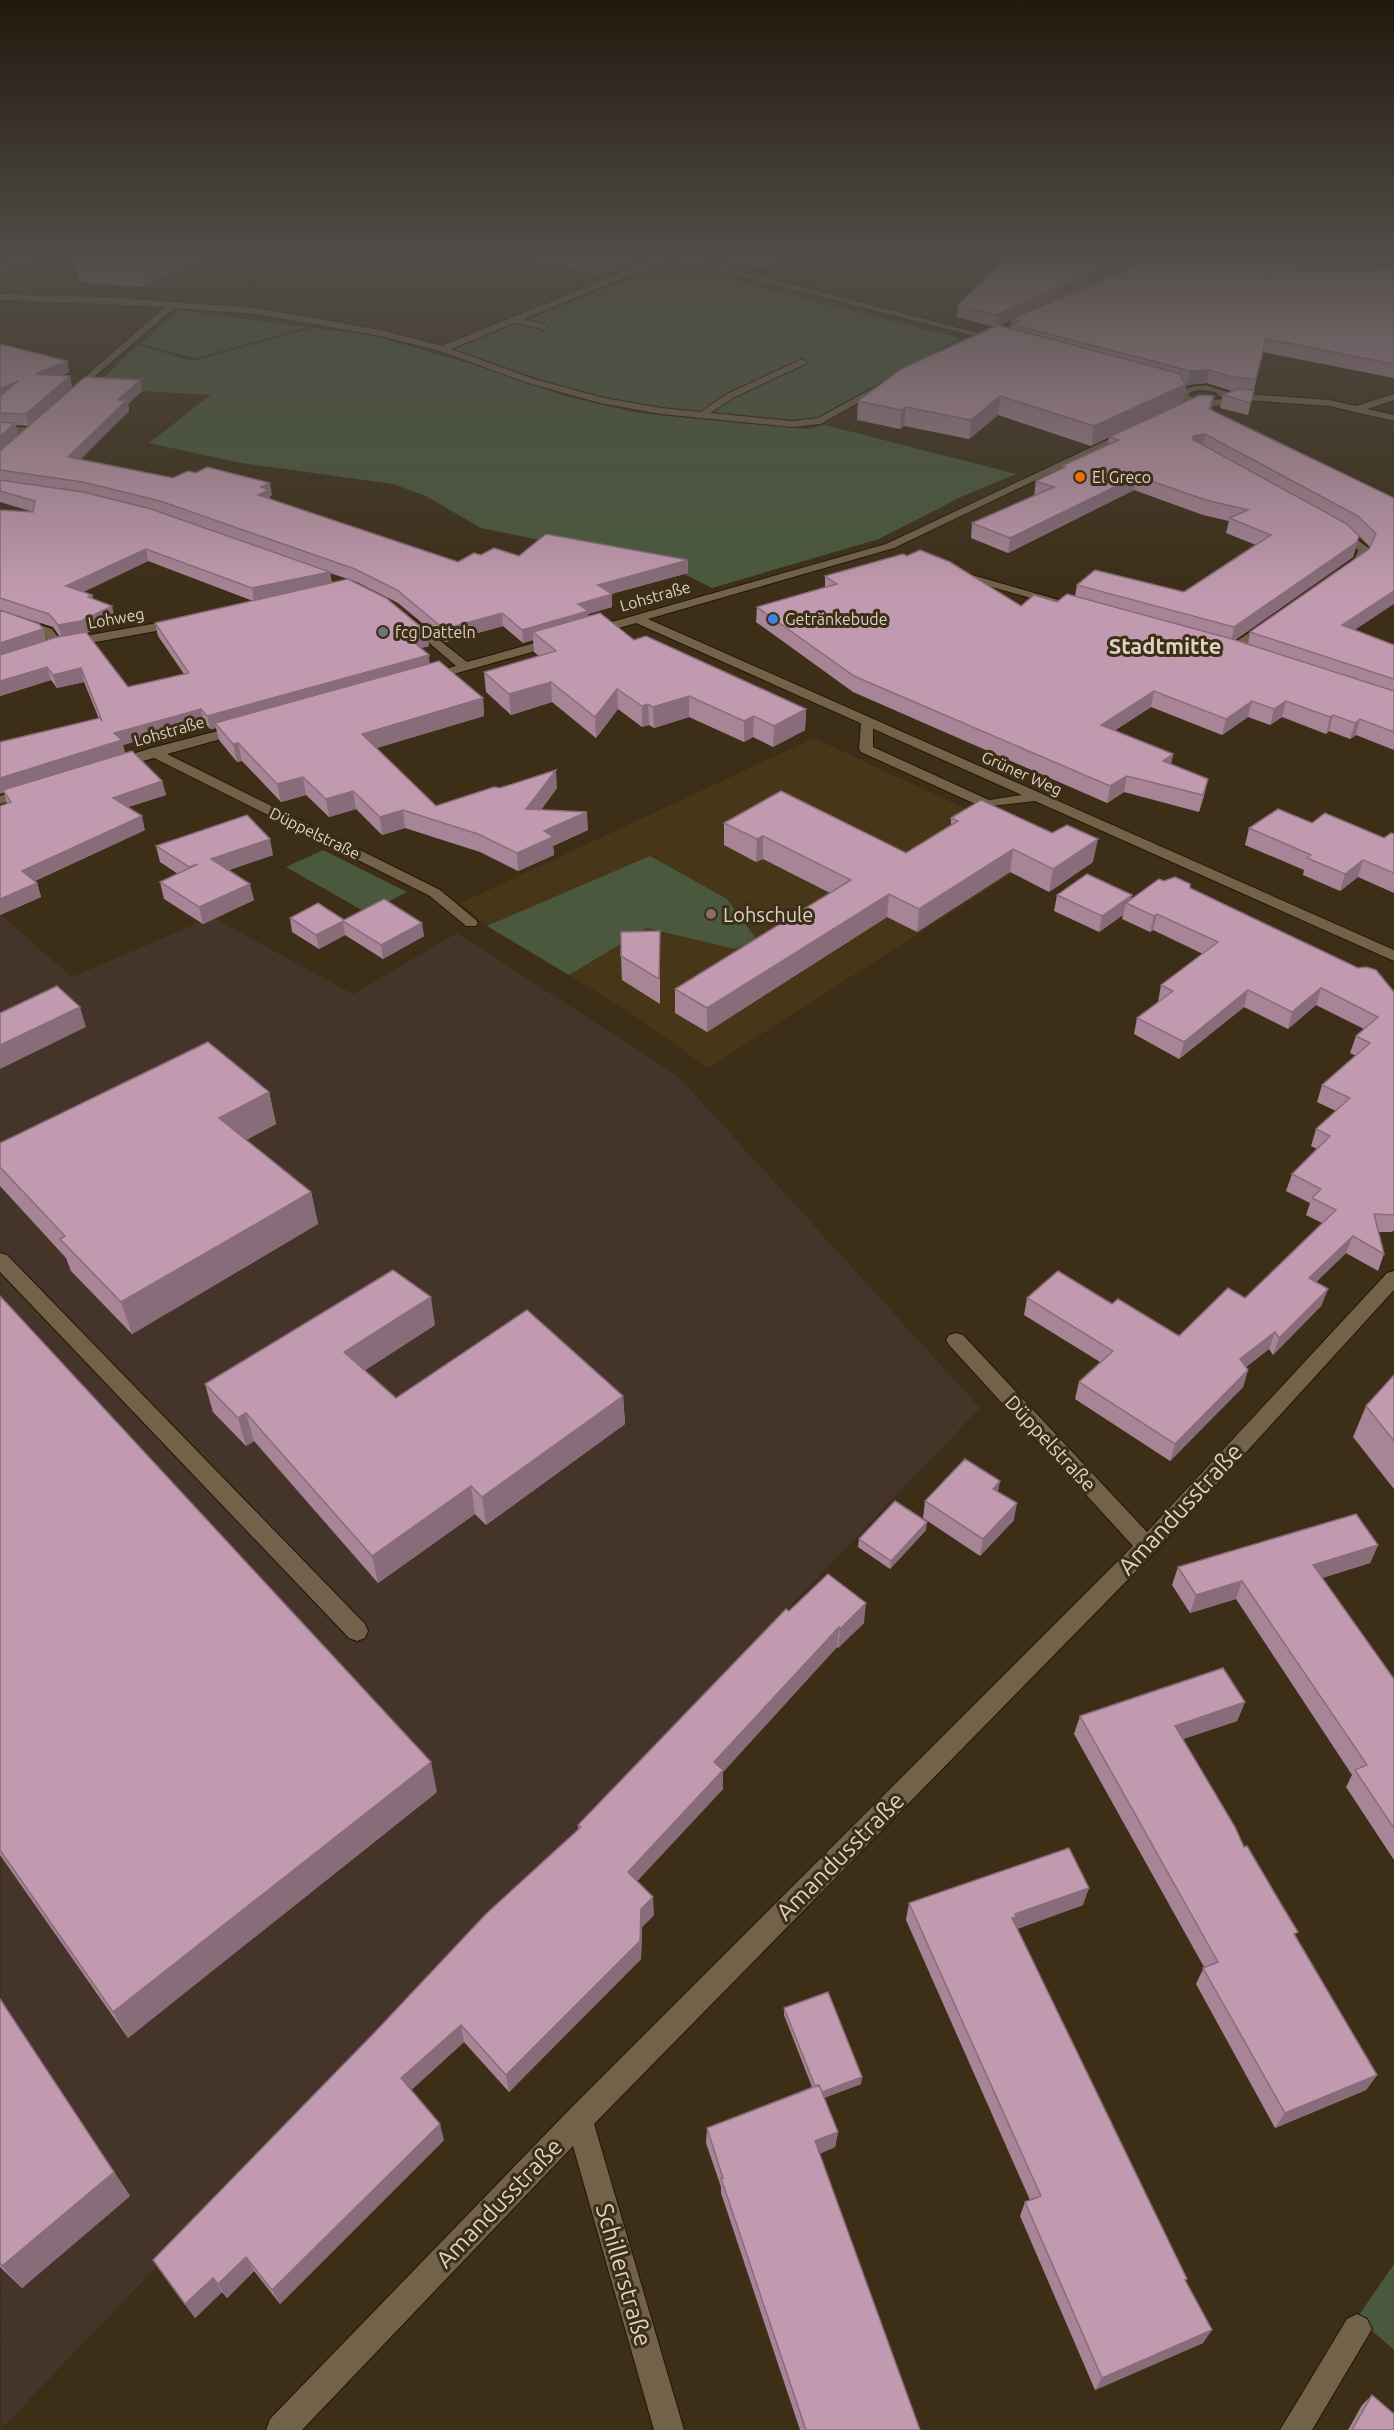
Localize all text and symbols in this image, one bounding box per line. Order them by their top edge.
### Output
place label: El Greco [1092,468,1151,486]
marker: El Greco [1073,470,1087,484]
street label: Lohstraße [618,577,692,615]
street label: Lohweg [86,604,146,632]
place label: Getränkebude [785,610,887,628]
marker: Getränkebude [766,612,780,626]
place label: fcg Datteln [395,623,476,641]
marker: fcg Datteln [376,625,390,639]
district label: Stadtmitte [1109,633,1221,658]
street label: Lohstraße [132,712,206,750]
street label: Grüner Weg [979,747,1065,799]
street label: Düppelstraße [267,803,363,863]
place label: Lohschule [723,903,813,926]
marker: Lohschule [704,907,718,921]
street label: Düppelstraße [1001,1390,1101,1496]
street label: Amandusstraße [1112,1438,1248,1580]
street label: Amandusstraße [771,1787,909,1925]
street label: Amandusstraße [430,2133,568,2273]
street label: Schillerstraße [591,2201,657,2349]

